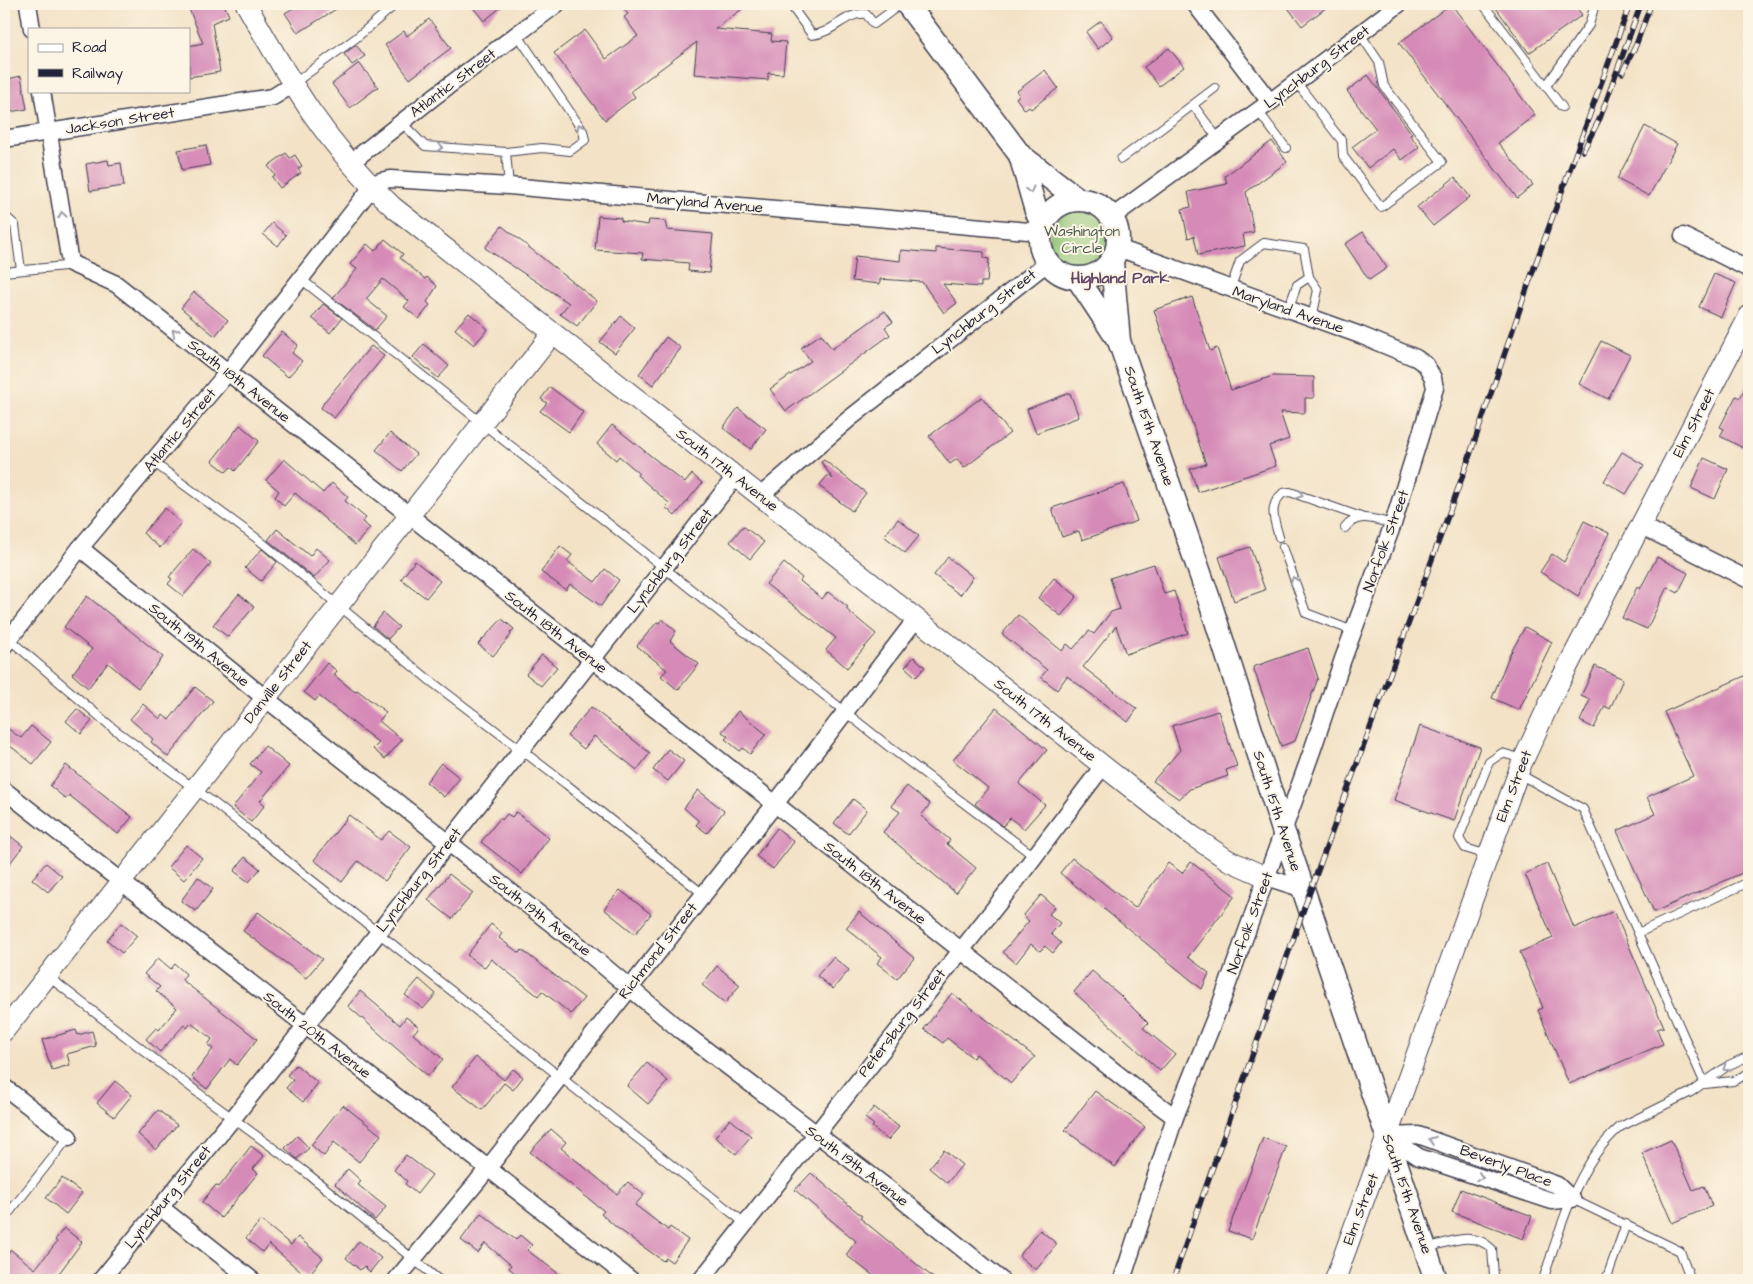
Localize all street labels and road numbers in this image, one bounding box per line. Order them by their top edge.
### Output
street label: Lynchburg Street [1260,20,1375,115]
street label: Atlantic Street [405,44,501,122]
street label: Jackson Street [64,102,176,140]
street label: Maryland Avenue [646,187,764,220]
street label: Lynchburg Street [927,265,1041,360]
street label: Maryland Avenue [1229,281,1346,340]
street label: South 18th Avenue [183,334,295,428]
street label: South 15th Avenue [1119,363,1179,489]
street label: Atlantic Street [139,384,221,476]
street label: Elm Street [1668,385,1720,461]
street label: South 17th Avenue [671,423,783,517]
street label: Norfolk Street [1358,487,1414,595]
street label: Lynchburg Street [623,504,718,618]
street label: South 18th Avenue [500,585,612,679]
street label: South 19th Avenue [144,598,254,692]
street label: Danville Street [239,636,317,728]
street label: South 17th Avenue [989,673,1101,767]
street label: Elm Street [1491,747,1537,825]
street label: South 15th Avenue [1248,748,1306,874]
street label: Lynchburg Street [372,823,467,937]
street label: South 18th Avenue [819,836,931,930]
street label: South 19th Avenue [485,869,595,961]
street label: Norfolk Street [1222,869,1278,977]
street label: Richmond Street [614,898,702,1004]
street label: Petersburg Street [853,965,952,1082]
street label: South 20th Avenue [259,986,375,1084]
street label: South 19th Avenue [801,1120,913,1212]
street label: South 15th Avenue [1377,1131,1437,1257]
street label: Beverly Place [1457,1140,1555,1193]
street label: Lynchburg Street [120,1141,217,1254]
street label: Elm Street [1338,1170,1384,1248]

